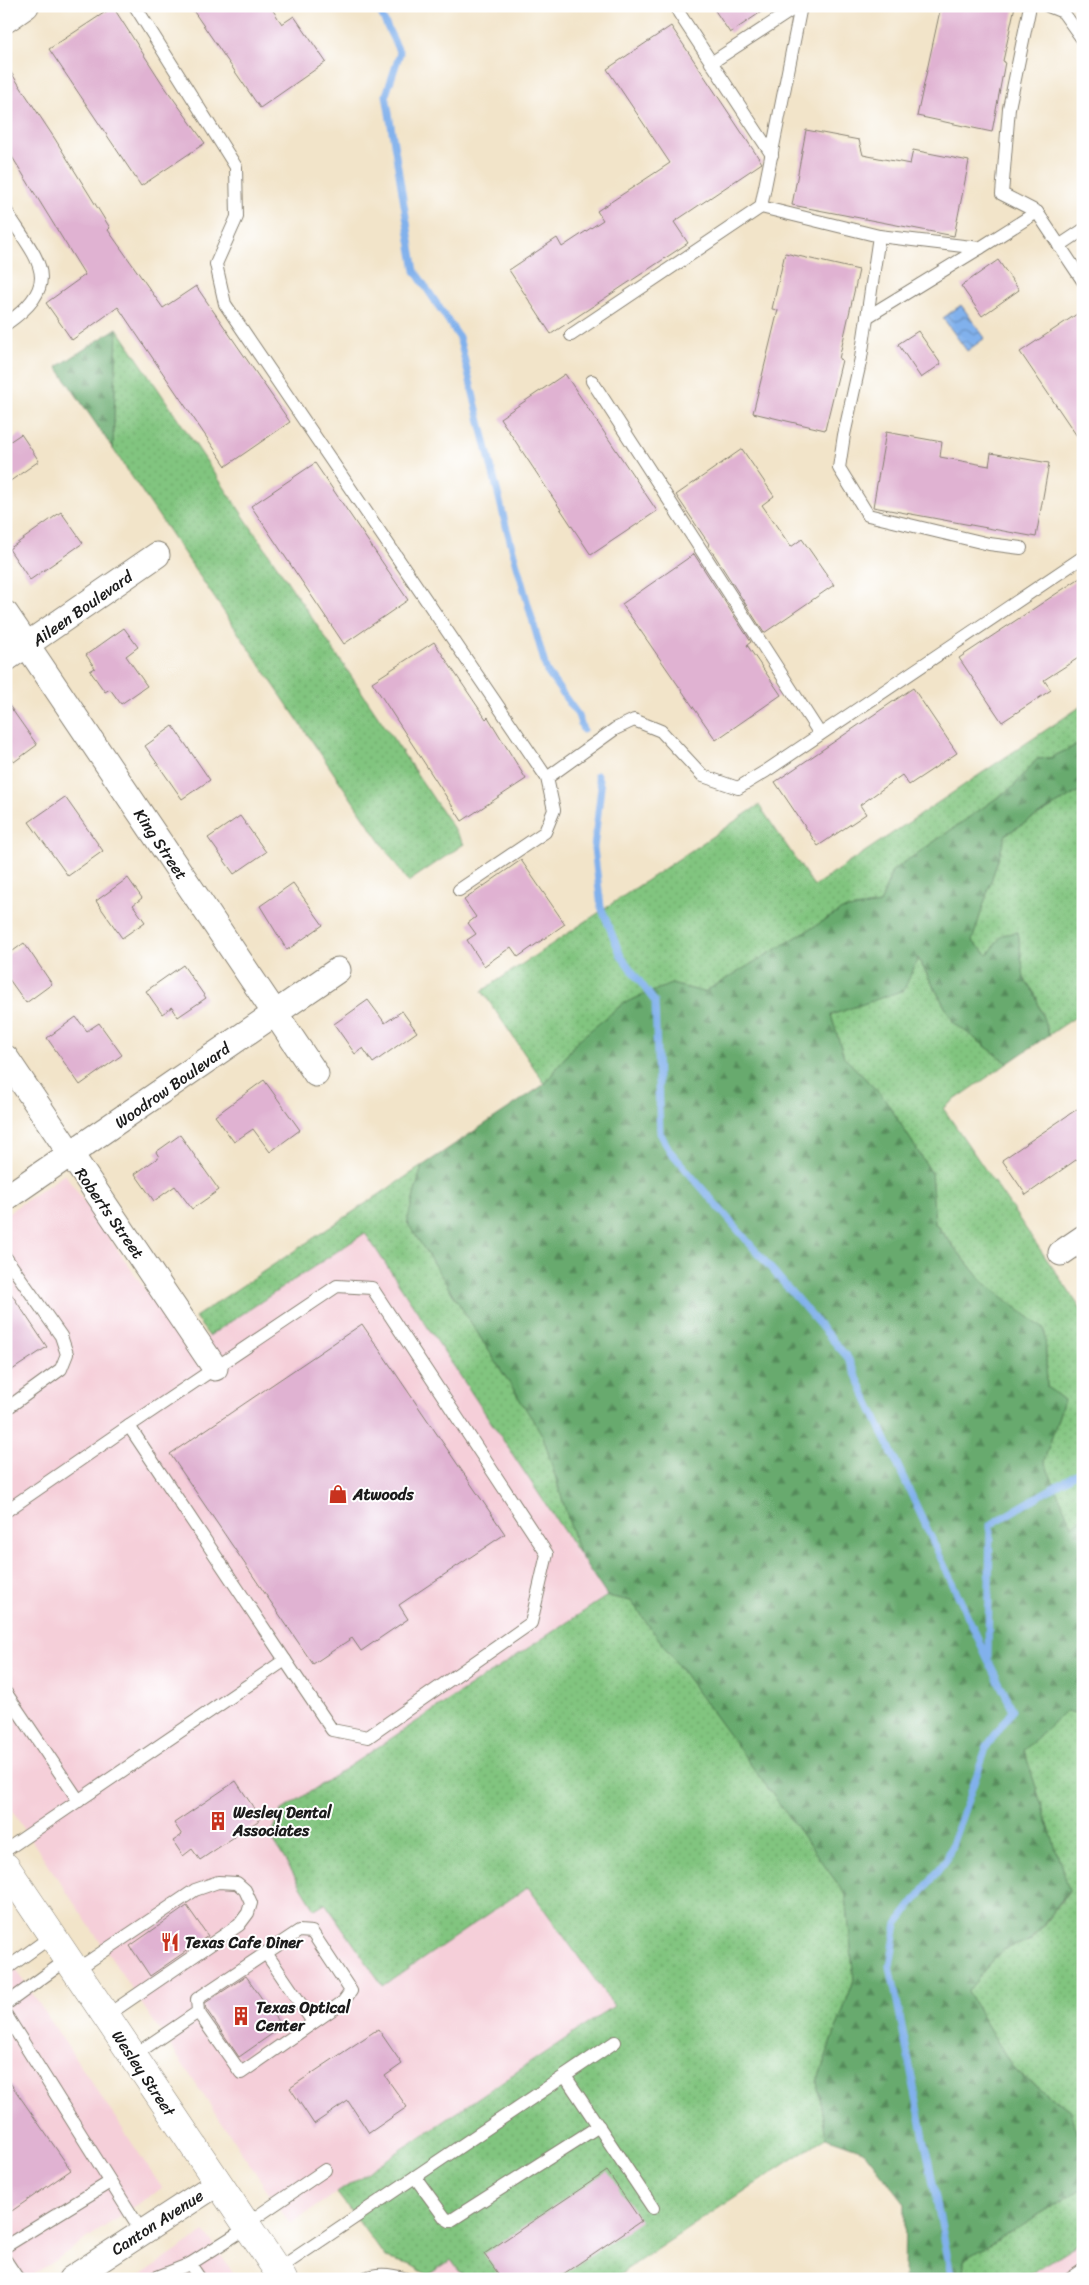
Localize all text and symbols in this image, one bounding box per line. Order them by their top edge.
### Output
street label: Aileen Boulevard [25,562,140,655]
street label: King Street [126,802,195,886]
street label: Woodrow Boulevard [108,1034,238,1136]
street label: Roberts Street [67,1161,152,1265]
place label: Atwoods [352,1480,414,1509]
shop icon: Atwoods [327,1483,349,1505]
place label: Wesley Dental Associates [232,1798,333,1845]
building icon: Wesley Dental Associates [207,1810,229,1832]
place label: Texas Cafe Diner [185,1928,304,1957]
restaurant icon: Texas Cafe Diner [159,1931,181,1953]
place label: Texas Optical Center [255,1993,352,2040]
building icon: Texas Optical Center [230,2005,252,2027]
street label: Wesley Street [104,2024,184,2123]
street label: Canton Avenue [105,2181,209,2263]

